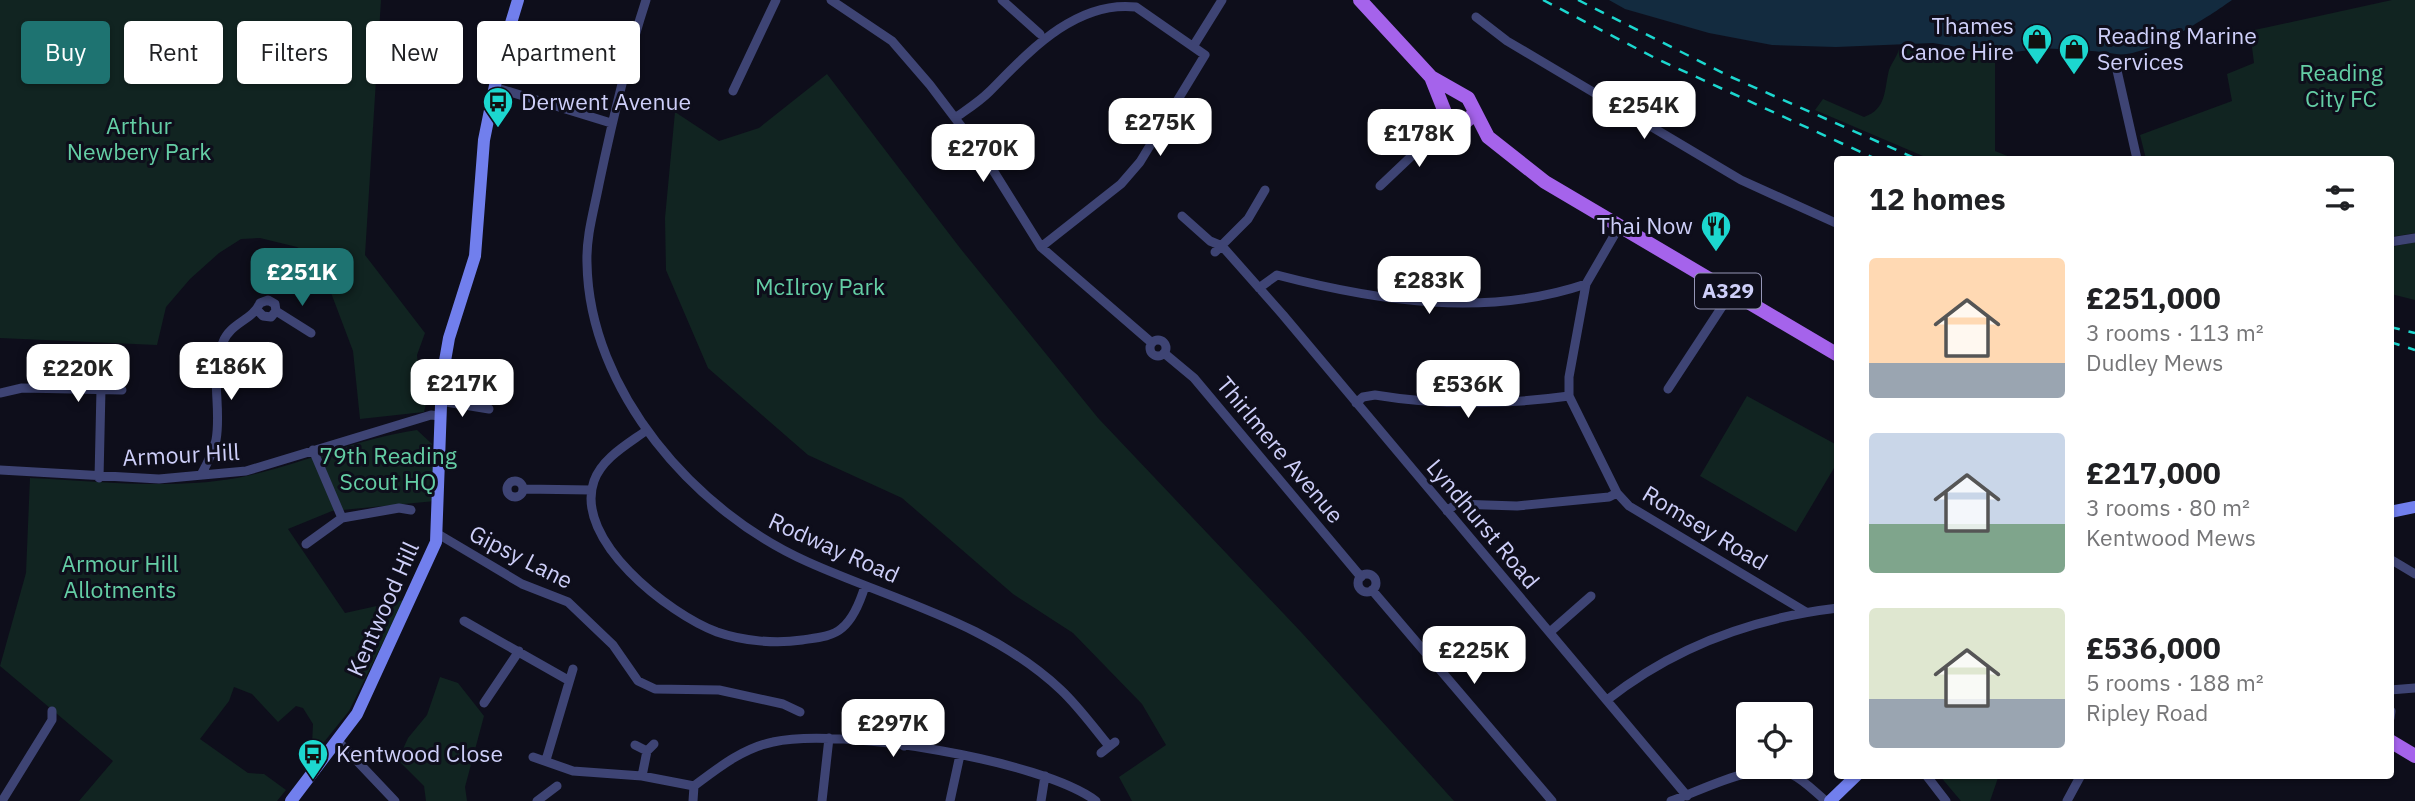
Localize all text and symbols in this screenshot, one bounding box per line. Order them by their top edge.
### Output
place label: Thames Canoe Hire [1900,10,2014,66]
place label: Reading Marine Services [2097,20,2257,76]
chip: Buy [21,21,110,84]
chip: Rent [124,21,223,84]
chip: Filters [237,21,352,84]
chip: New [366,21,463,84]
chip: Apartment [477,21,640,84]
shop icon: Thames Canoe Hire [2020,22,2054,66]
shop icon: Reading Marine Services [2057,32,2091,76]
park label: Reading City FC [2299,57,2383,113]
pin: £254K [1595,82,1693,141]
bus stop icon: Derwent Avenue [481,85,515,129]
place label: Derwent Avenue [521,86,691,116]
text: £254K [1609,89,1679,119]
pin: £275K [1111,99,1209,158]
text: £275K [1125,106,1195,136]
park label: Arthur Newbery Park [67,110,211,166]
pin: £178K [1370,110,1468,169]
text: £178K [1384,117,1454,147]
pin: £270K [934,124,1032,184]
text: £270K [948,132,1018,162]
text: 12 homes [1869,179,2006,218]
icon: filters [2321,179,2359,217]
restaurant icon: Thai Now [1699,209,1733,253]
place label: Thai Now [1597,210,1693,240]
pin: £251K [253,248,351,308]
text: £251K [267,256,337,286]
pin: £283K [1380,256,1478,316]
text: £283K [1394,264,1464,294]
park label: McIlroy Park [755,271,885,301]
road number: A329 [1695,274,1761,308]
text: £251,000 [2086,278,2221,317]
icon: home [1925,286,2009,370]
text: 3 rooms · 113 m² [2086,317,2264,347]
pin: £186K [182,342,280,402]
pin: £220K [29,344,127,404]
text: Dudley Mews [2086,347,2224,377]
text: £186K [196,350,266,380]
text: £220K [43,352,113,382]
pin: £217K [413,360,511,419]
pin: £536K [1419,360,1517,420]
text: £217K [427,367,497,397]
text: £536K [1433,368,1503,398]
street label: Thirlmere Avenue [1211,370,1351,529]
street label: Armour Hill [122,436,240,472]
park label: 79th Reading Scout HQ [319,440,457,496]
street label: Lyndhurst Road [1421,452,1547,594]
text: £217,000 [2086,453,2221,492]
icon: home [1925,461,2009,545]
street label: Romsey Road [1637,478,1774,576]
text: 3 rooms · 80 m² [2086,492,2250,522]
street label: Rodway Road [764,505,904,589]
street label: Gipsy Lane [465,517,578,595]
text: Kentwood Mews [2086,522,2256,552]
street label: Kentwood Hill [339,537,425,681]
park label: Armour Hill Allotments [61,548,179,604]
pin: £225K [1425,626,1523,686]
text: £536,000 [2086,628,2221,667]
text: £225K [1439,634,1509,664]
icon: home [1925,636,2009,720]
text: 5 rooms · 188 m² [2086,667,2264,697]
text: Ripley Road [2086,697,2208,727]
pin: £297K [844,700,942,759]
map controls [1736,702,1813,779]
button: locate [1736,702,1813,779]
text: £297K [858,707,928,737]
bus stop icon: Kentwood Close [296,737,330,781]
place label: Kentwood Close [336,738,503,768]

